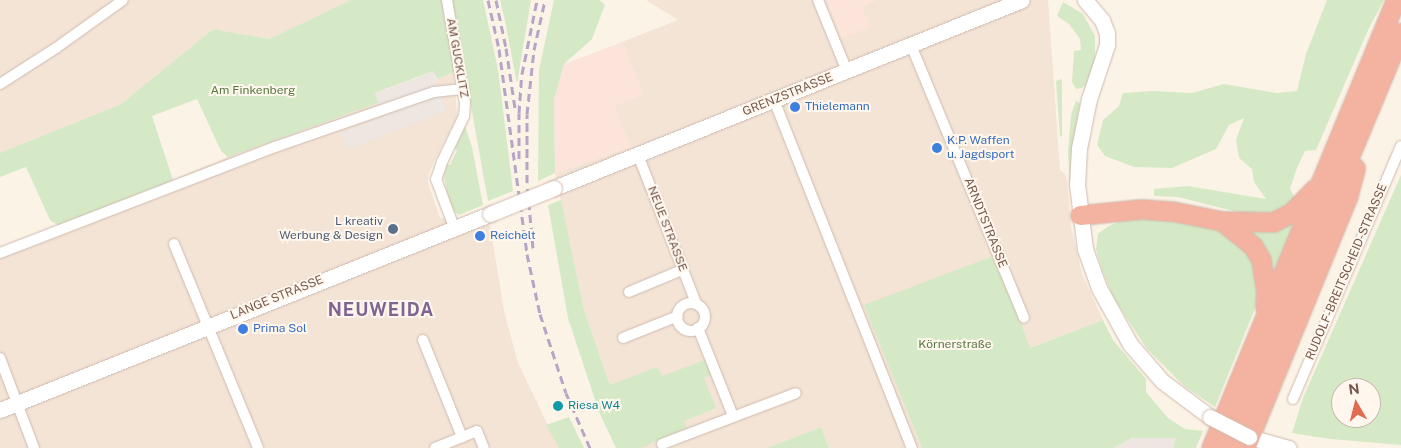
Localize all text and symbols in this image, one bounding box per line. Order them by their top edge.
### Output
street label: AM GUCKLITZ [443,17,471,99]
street label: GRENZSTRASSE [741,70,835,120]
park label: Am Finkenberg [210,84,296,98]
place label: Thielemann [805,100,870,114]
marker: Thielemann [789,101,801,113]
place label: K.P. Waffen u. Jagdsport [947,134,1014,162]
marker: K.P. Waffen u. Jagdsport [931,142,943,154]
street label: ARNDTSTRASSE [960,176,1010,270]
street label: RUDOLF-BREITSCHEID-STRASSE [1303,182,1391,362]
street label: NEUE STRASSE [644,184,690,274]
place label: L kreativ Werbung & Design [279,215,383,243]
marker: L kreativ Werbung & Design [387,223,399,235]
place label: Reichelt [490,229,536,243]
marker: Reichelt [474,230,486,242]
street label: LANGE STRASSE [228,273,326,323]
district label: NEUWEIDA [327,299,435,321]
place label: Prima Sol [253,322,307,336]
marker: Prima Sol [237,323,249,335]
park label: Körnerstraße [918,338,992,352]
north arrow [1331,378,1381,428]
text: N [1348,380,1361,398]
place label: Riesa W4 [568,399,620,413]
marker: Riesa W4 [552,400,564,412]

